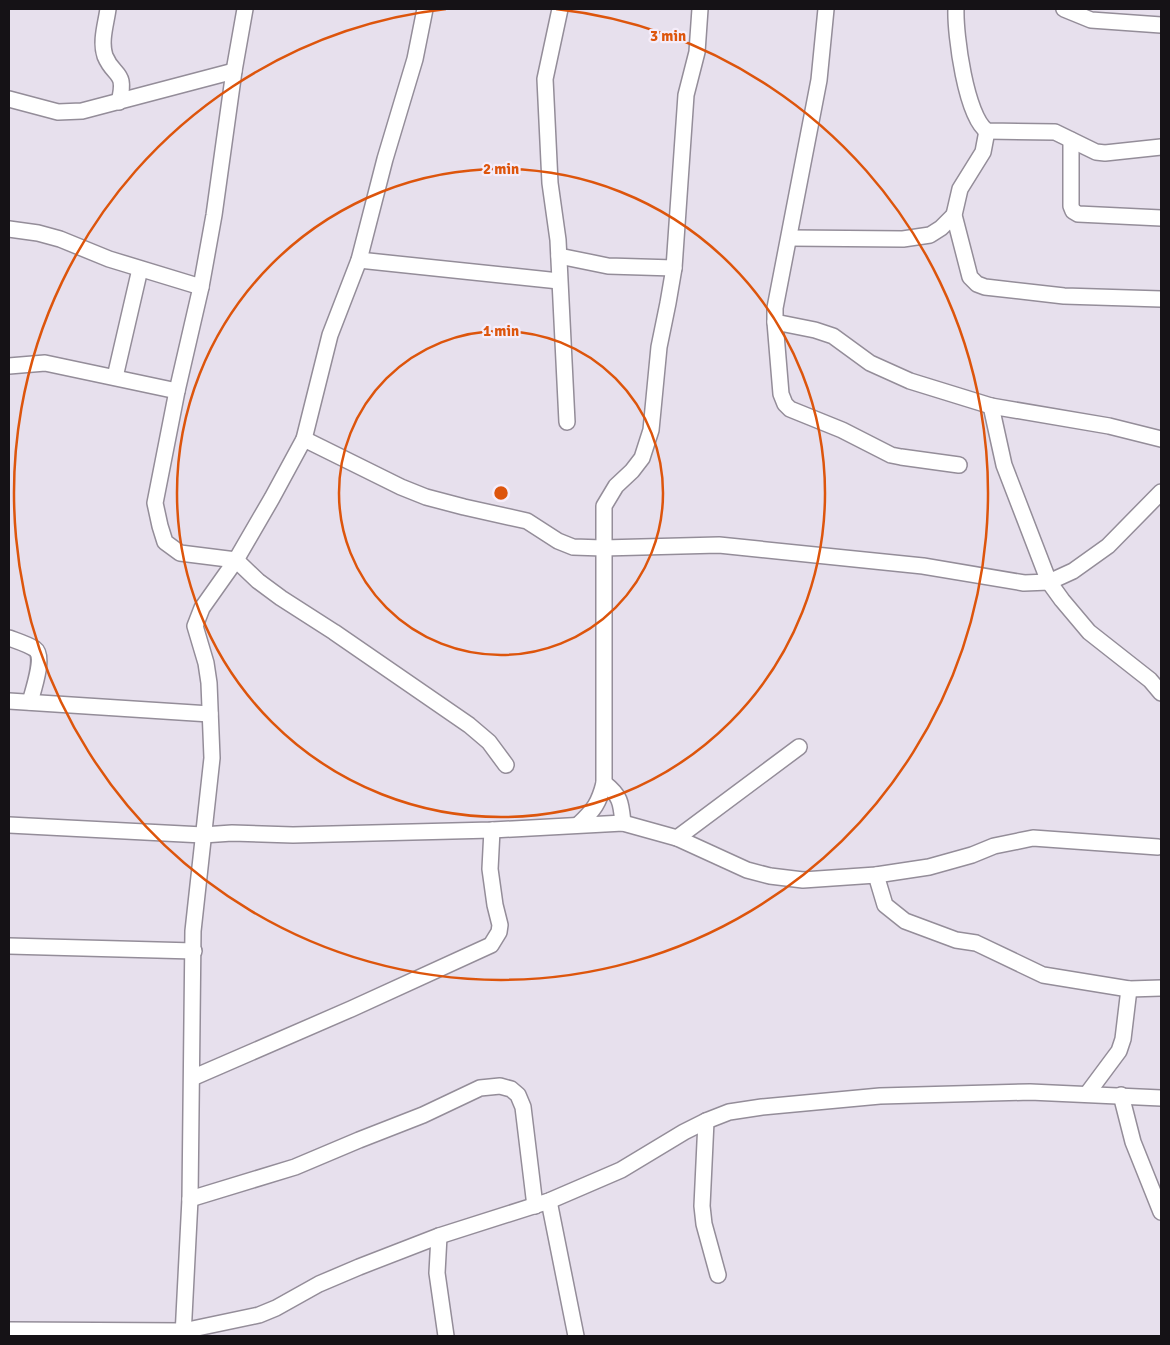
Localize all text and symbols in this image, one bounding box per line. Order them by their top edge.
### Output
text: 3 min [650,27,686,45]
text: 2 min [483,160,519,178]
text: 1 min [483,322,519,340]
centre of rings [492,484,510,502]

